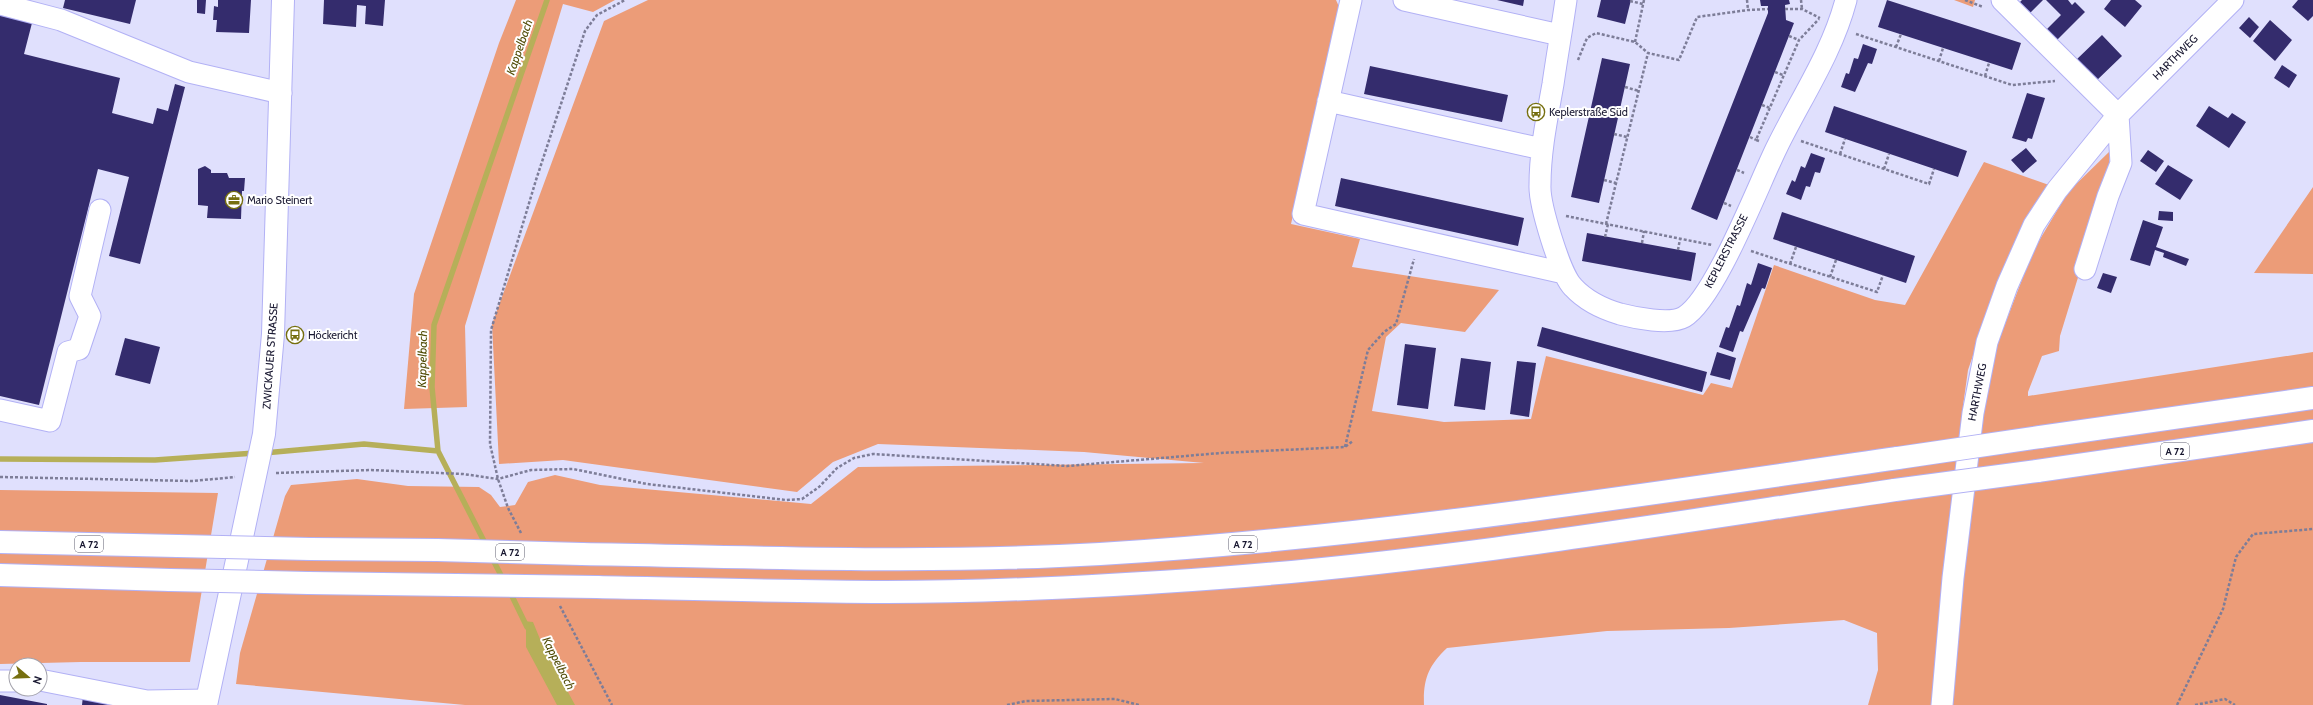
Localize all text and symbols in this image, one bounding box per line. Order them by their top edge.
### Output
water label: Kappelbach [503,17,535,77]
street label: HARTHWEG [2149,31,2201,83]
bus stop icon: Keplerstraße Süd [1526,102,1546,122]
place label: Keplerstraße Süd [1549,105,1628,119]
office icon: Mario Steinert [224,190,244,210]
place label: Mario Steinert [247,193,313,207]
street label: KEPLERSTRASSE [1701,212,1751,290]
street label: ZWICKAUER STRASSE [259,302,281,410]
bus stop icon: Höckericht [285,325,305,345]
place label: Höckericht [308,328,358,342]
water label: Kappelbach [414,330,430,388]
street label: HARTHWEG [1965,362,1989,422]
road number: A 72 [2161,443,2189,459]
road number: A 72 [75,536,103,552]
road number: A 72 [1229,536,1257,552]
road number: A 72 [496,544,524,560]
water label: Kappelbach [539,634,579,692]
north arrow [8,657,48,697]
text: N [30,674,45,686]

